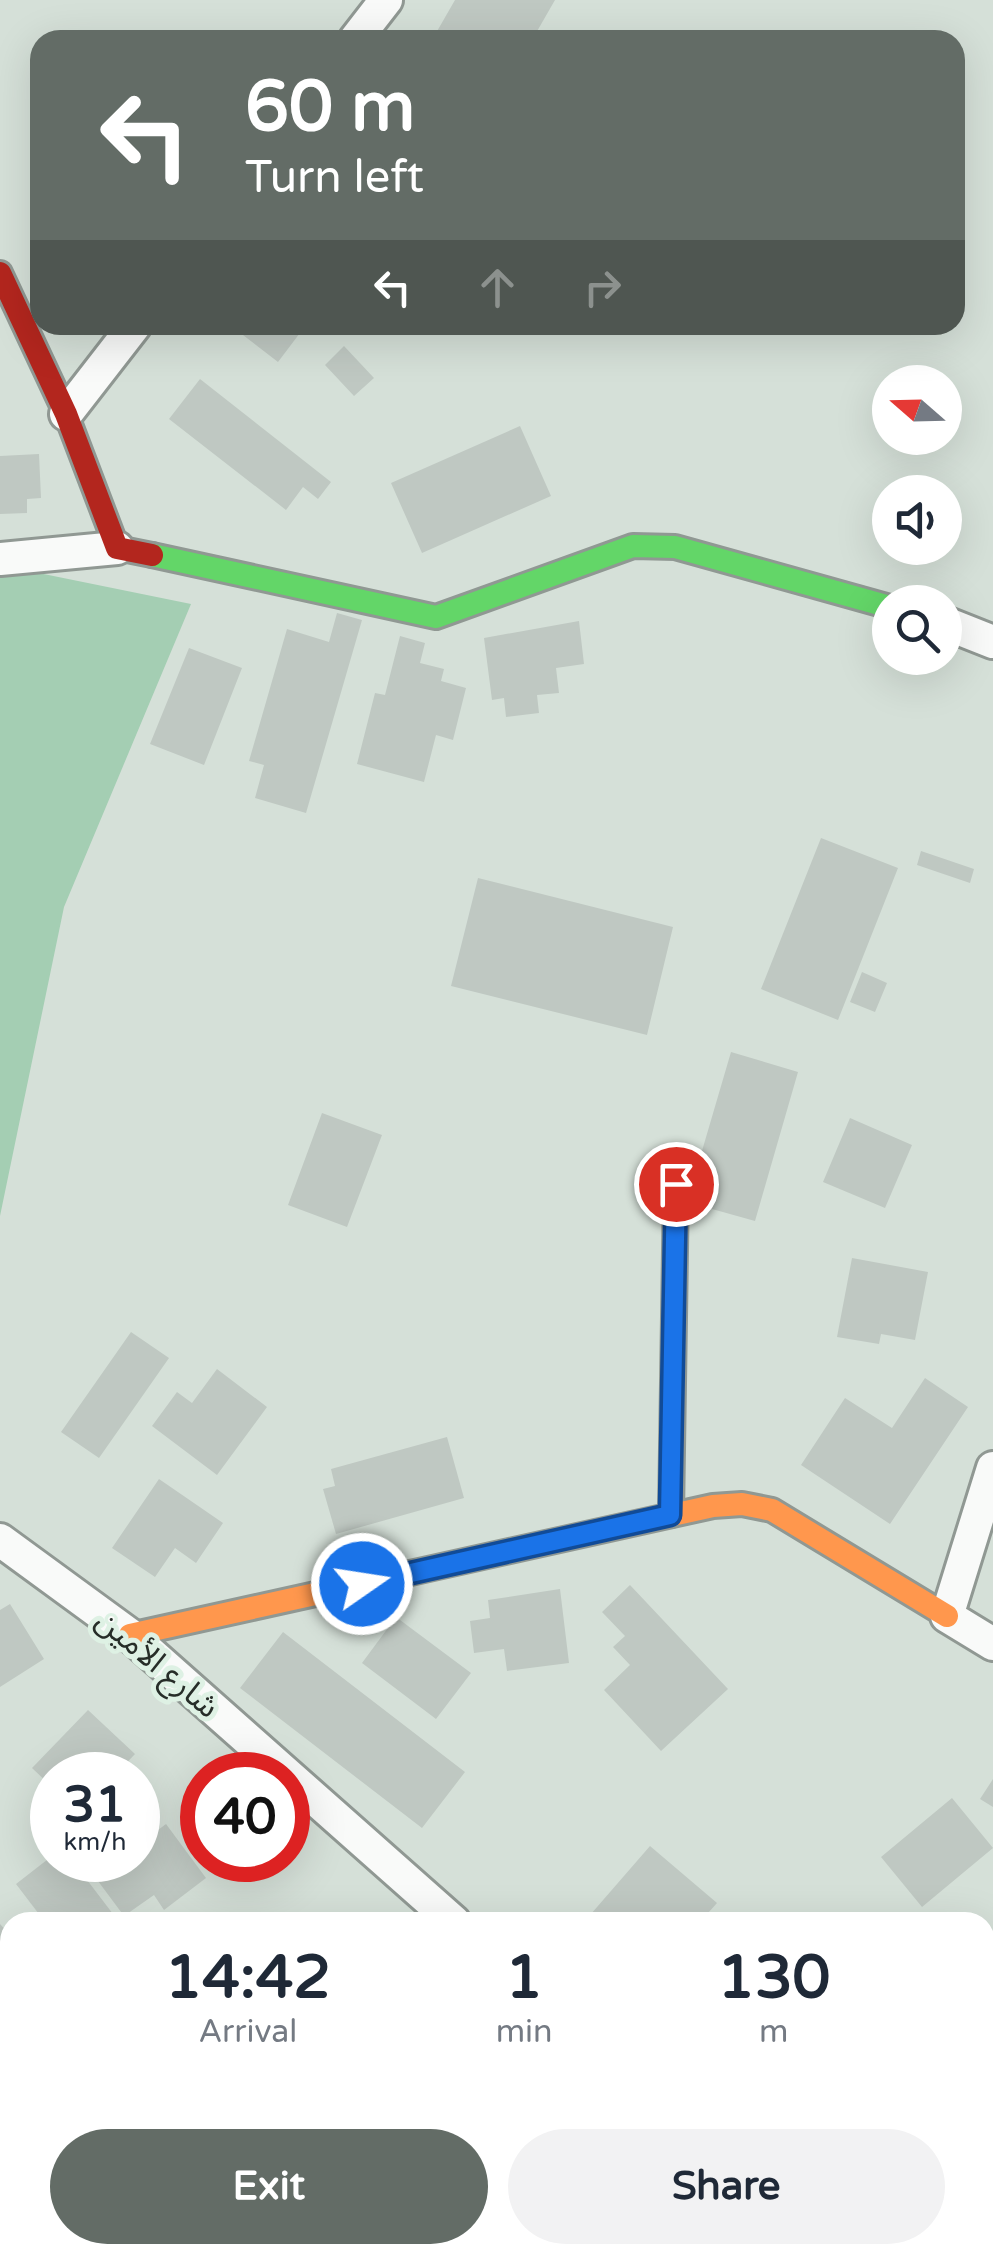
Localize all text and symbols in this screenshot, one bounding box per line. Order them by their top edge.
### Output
text: 60 m [245,66,415,150]
icon: left [80,70,210,200]
text: Turn left [245,151,424,205]
icon: left [365,260,420,315]
icon: ahead [470,260,525,315]
icon: right [575,260,630,315]
north arrow [872,365,962,455]
map controls [872,365,962,675]
button: sound [872,475,962,565]
button: search [872,585,962,675]
pin [634,1142,719,1227]
icon: arrive [649,1157,704,1212]
position arrow [310,1532,414,1636]
street label: شارع الأمين [85,1601,227,1729]
speed limit sign: 40 [180,1752,310,1882]
text: 31 [64,1775,126,1835]
text: km/h [64,1827,126,1857]
text: 14:42 [165,1942,331,2014]
text: 1 [505,1942,543,2014]
text: 130 [717,1942,830,2014]
text: Arrival [198,2013,297,2051]
text: min [496,2013,553,2051]
text: m [759,2013,788,2051]
button: Exit [50,2129,488,2244]
button: Share [508,2129,945,2244]

